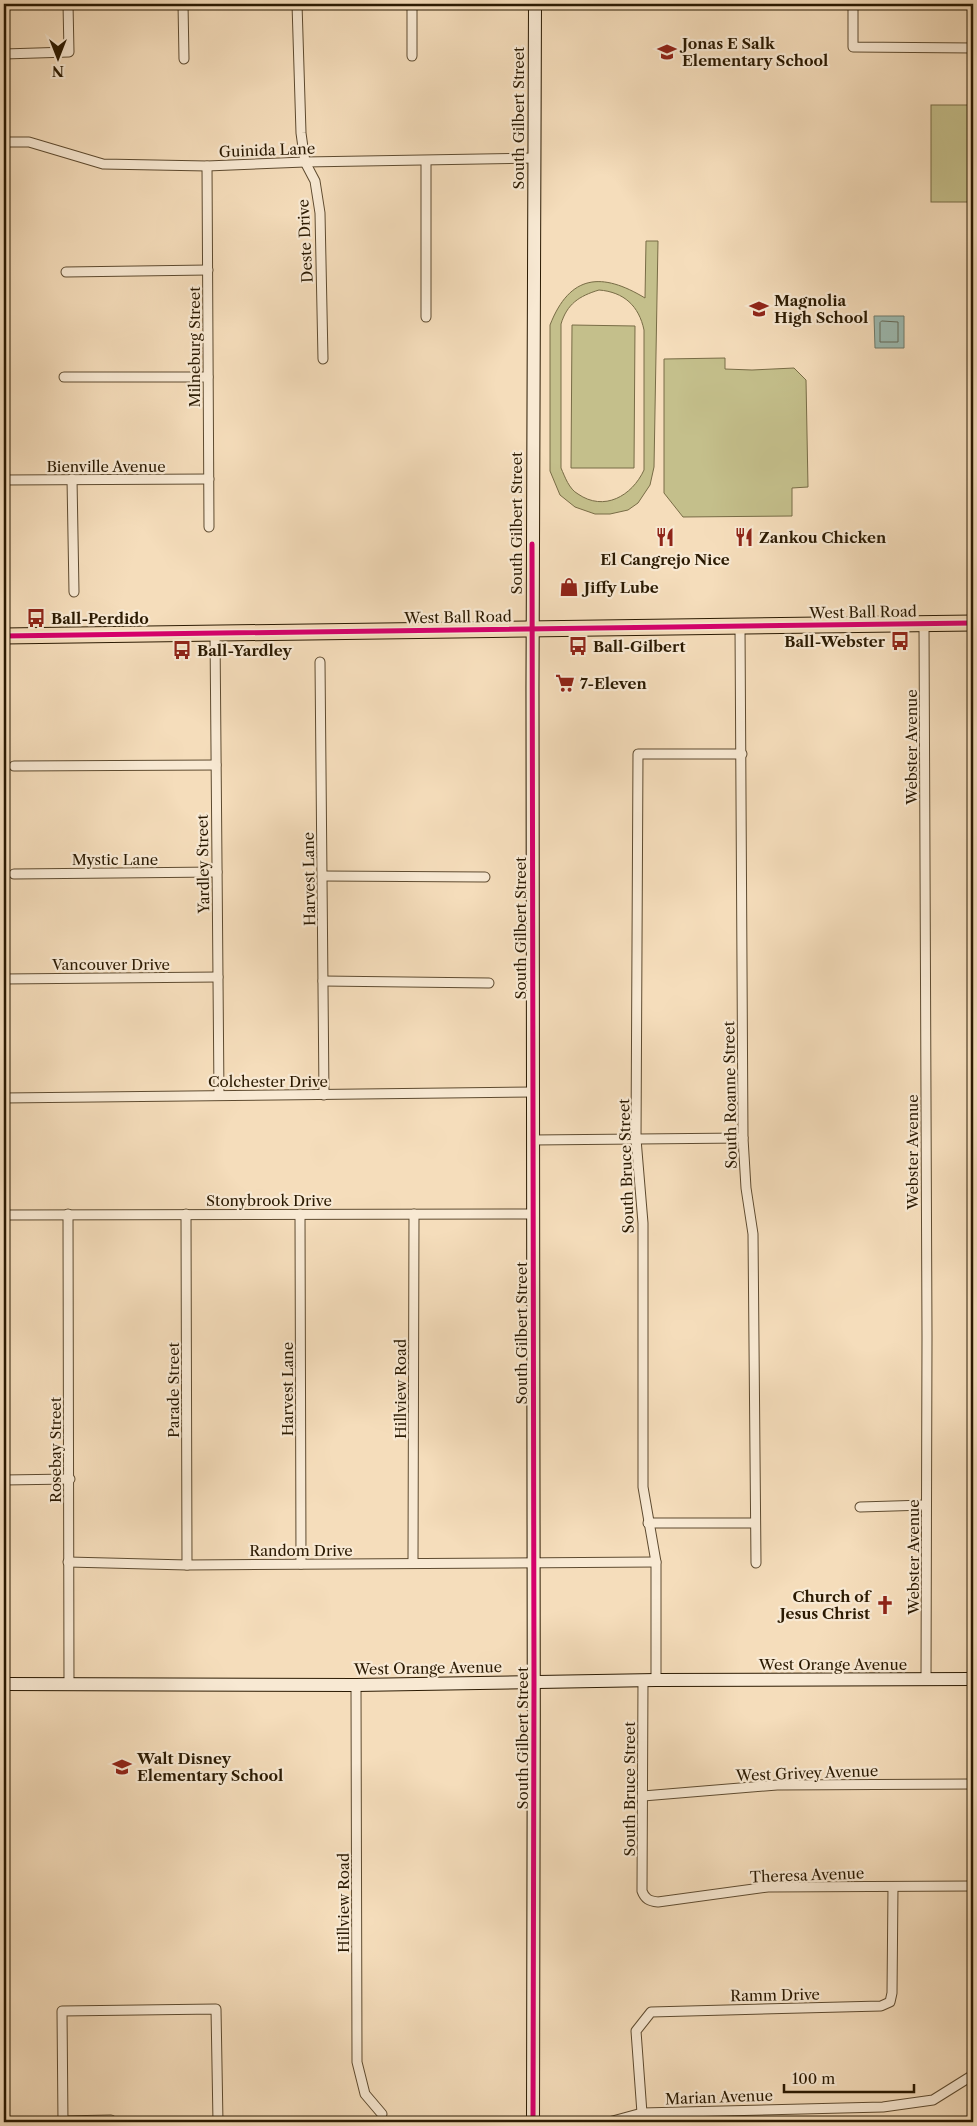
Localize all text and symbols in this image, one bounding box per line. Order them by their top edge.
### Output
north arrow [32,32,82,82]
place label: Jonas E Salk Elementary School [679,34,828,70]
school or university icon: Jonas E Salk Elementary School [656,41,678,63]
street label: South Gilbert Street [509,46,528,189]
text: N [52,62,64,80]
street label: Guinida Lane [219,139,315,161]
street label: Deste Drive [293,199,317,283]
street label: Milneburg Street [185,286,204,407]
place label: Magnolia High School [774,291,868,327]
school or university icon: Magnolia High School [748,298,770,320]
street label: South Gilbert Street [507,451,526,594]
street label: Bienville Avenue [46,457,166,476]
restaurant icon: El Cangrejo Nice [654,526,676,548]
restaurant icon: Zankou Chicken [733,526,755,548]
place label: Zankou Chicken [759,528,887,547]
place label: El Cangrejo Nice [600,550,730,569]
shop icon: Jiffy Lube [558,576,580,598]
place label: Jiffy Lube [581,578,659,597]
street label: West Ball Road [808,602,917,622]
bus stop icon: Ball-Perdido [25,607,47,629]
street label: West Ball Road [403,607,512,627]
place label: Ball-Perdido [51,609,149,628]
bus stop icon: Ball-Webster [889,630,911,652]
place label: Ball-Webster [784,632,886,651]
bus stop icon: Ball-Gilbert [567,635,589,657]
place label: Ball-Gilbert [593,637,685,656]
bus stop icon: Ball-Yardley [171,639,193,661]
place label: Ball-Yardley [197,641,293,660]
supermarket icon: 7-Eleven [554,672,576,694]
place label: 7-Eleven [580,674,648,693]
street label: Webster Avenue [902,689,921,806]
street label: Yardley Street [193,814,213,915]
street label: Harvest Lane [299,832,319,926]
street label: Mystic Lane [72,850,158,869]
street label: South Gilbert Street [511,856,530,999]
street label: Vancouver Drive [51,955,170,974]
street label: South Roanne Street [719,1020,741,1169]
street label: Colchester Drive [208,1072,328,1091]
street label: Webster Avenue [903,1094,922,1211]
street label: South Bruce Street [614,1098,638,1234]
street label: Stonybrook Drive [206,1191,332,1210]
street label: South Gilbert Street [512,1261,531,1404]
street label: Hillview Road [391,1339,410,1439]
street label: Parade Street [164,1341,183,1438]
street label: Harvest Lane [278,1342,297,1436]
street label: Rosebay Street [46,1396,65,1503]
street label: Webster Avenue [904,1499,923,1616]
street label: Random Drive [249,1541,353,1560]
place label: Church of Jesus Christ [777,1587,873,1623]
church icon: Church of Jesus Christ [874,1594,896,1616]
street label: West Orange Avenue [758,1655,907,1674]
street label: West Orange Avenue [353,1657,502,1679]
street label: South Gilbert Street [513,1666,532,1809]
street label: South Bruce Street [620,1721,639,1856]
place label: Walt Disney Elementary School [136,1749,283,1785]
school or university icon: Walt Disney Elementary School [111,1756,133,1778]
street label: West Grivey Avenue [734,1761,879,1785]
street label: Hillview Road [334,1853,353,1953]
street label: Theresa Avenue [749,1864,865,1886]
street label: Ramm Drive [730,1985,820,2005]
scale bar [784,2061,914,2093]
text: 100 m [792,2069,835,2088]
street label: Marian Avenue [665,2086,773,2108]

